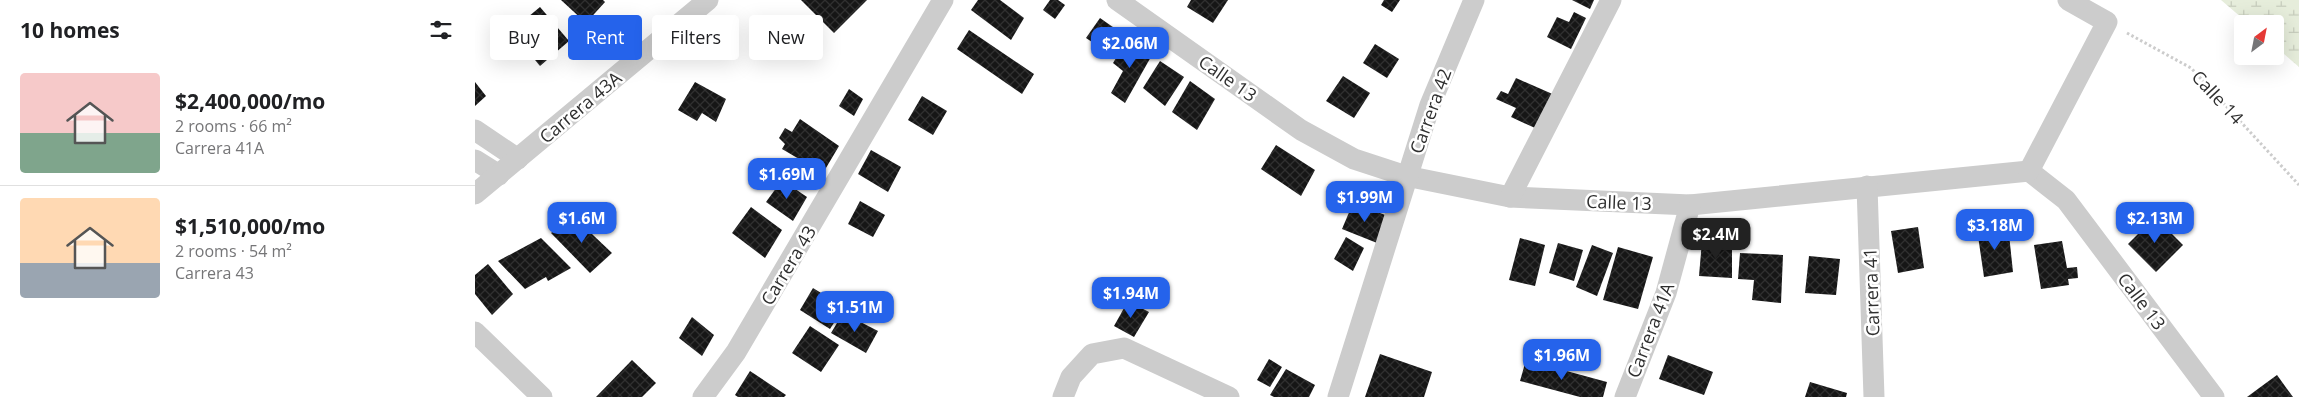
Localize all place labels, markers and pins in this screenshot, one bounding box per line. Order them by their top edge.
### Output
pin: $2.06M [1089,27,1171,69]
pin: $1.69M [746,158,828,200]
pin: $1.99M [1324,180,1406,223]
pin: $1.6M [547,202,617,244]
pin: $2.13M [2114,202,2196,244]
pin: $3.18M [1954,208,2036,251]
pin: $2.4M [1681,218,1751,260]
pin: $1.94M [1090,276,1172,319]
pin: $1.51M [814,290,896,333]
pin: $1.96M [1521,338,1603,381]

